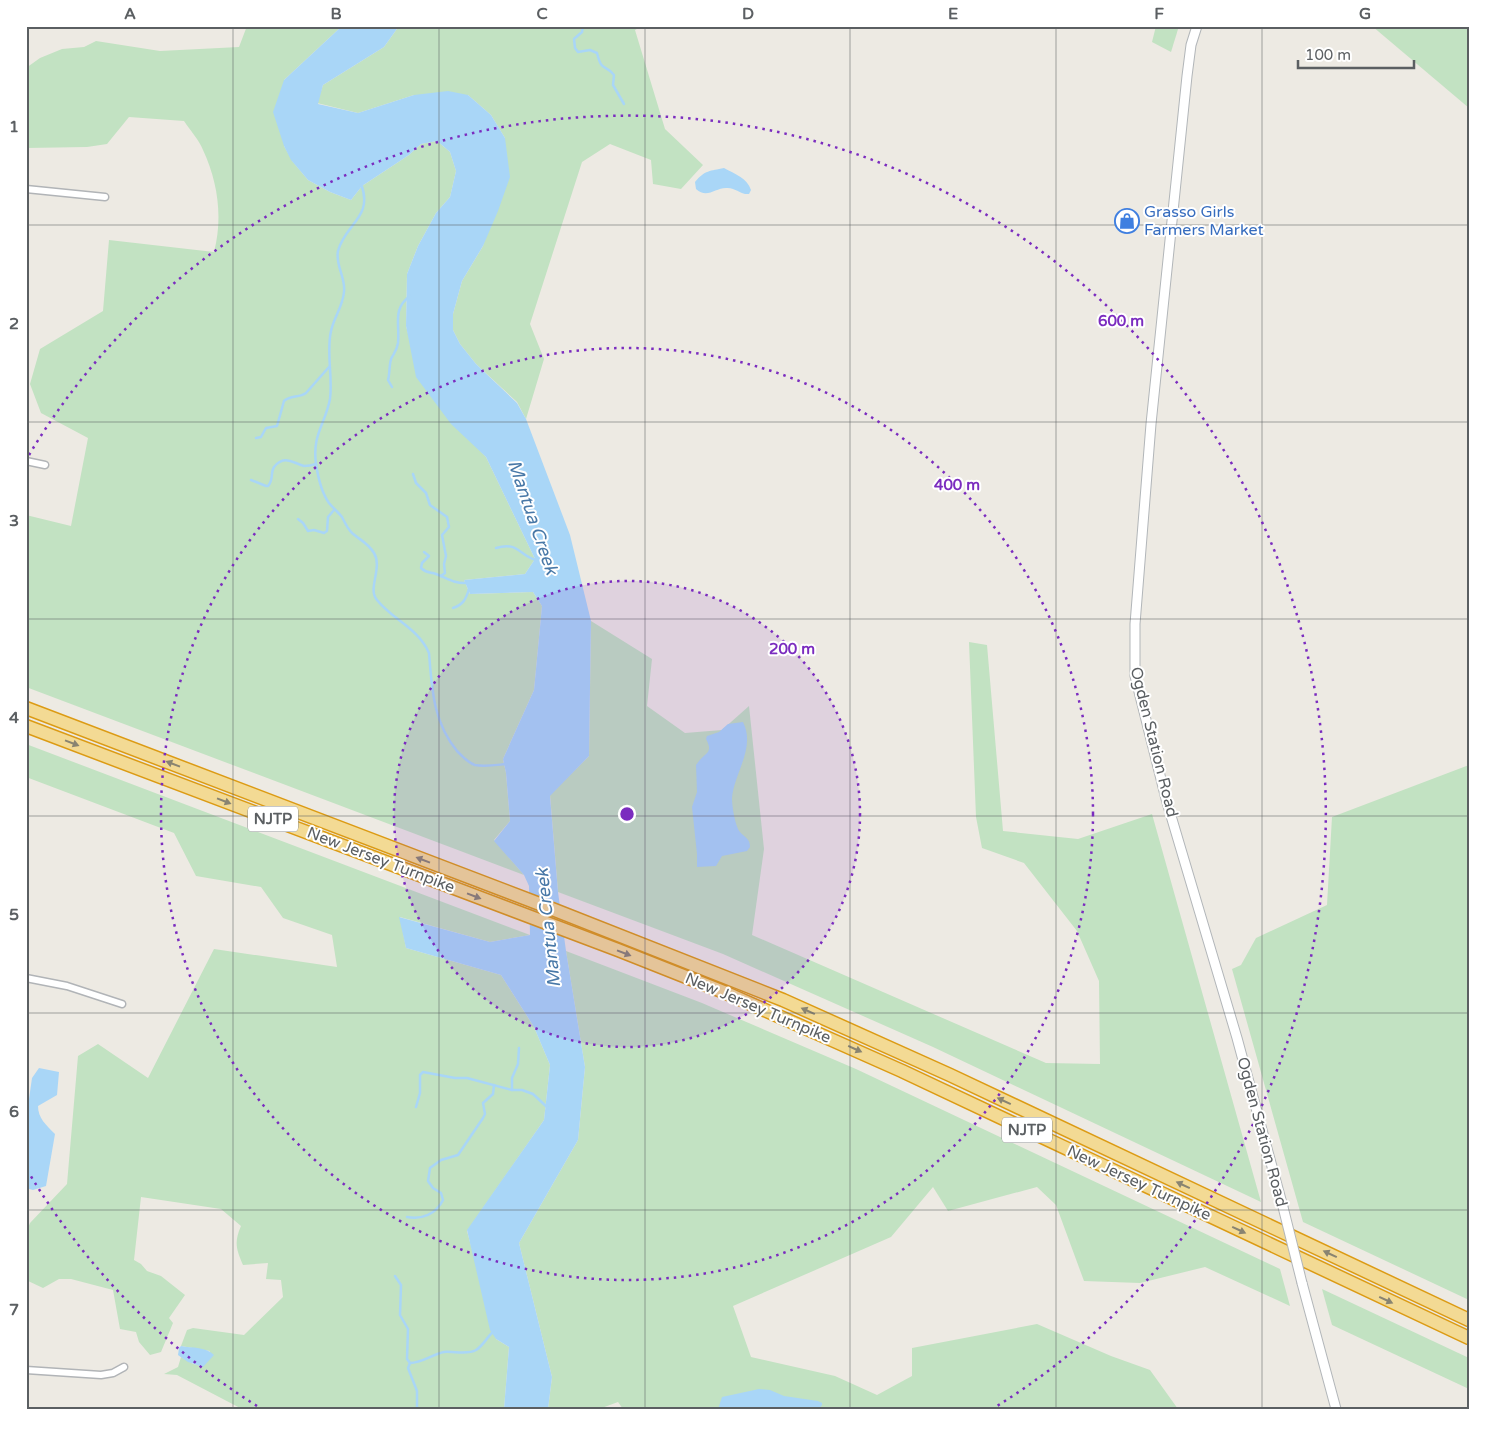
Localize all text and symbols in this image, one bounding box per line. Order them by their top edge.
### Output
text: A [124,4,136,24]
text: B [330,4,342,24]
text: C [536,4,548,24]
text: D [742,4,754,24]
text: E [948,4,958,24]
text: F [1154,4,1164,24]
text: G [1359,4,1371,24]
scale bar [1298,38,1414,70]
text: 100 m [1305,46,1351,64]
text: 1 [9,117,19,137]
place label: Grasso Girls Farmers Market [1144,202,1264,240]
shop icon: Grasso Girls Farmers Market [1114,208,1140,234]
text: 600 m [1098,312,1144,330]
text: 2 [9,314,19,334]
water label: Mantua Creek [503,457,563,578]
text: 400 m [934,476,980,494]
text: 3 [9,511,19,531]
text: 200 m [769,640,815,658]
street label: Ogden Station Road [1126,665,1182,819]
text: 4 [9,708,19,728]
one-way arrow [65,739,80,747]
one-way arrow [166,760,180,768]
one-way arrow [217,797,232,805]
centre of rings [618,805,636,823]
road number: NJTP [248,806,298,832]
street label: New Jersey Turnpike [304,823,458,897]
one-way arrow [415,856,430,864]
water label: Mantua Creek [531,866,565,989]
one-way arrow [467,892,482,900]
text: 5 [9,905,19,925]
one-way arrow [617,949,632,957]
street label: New Jersey Turnpike [682,968,834,1048]
one-way arrow [801,1007,815,1015]
one-way arrow [848,1046,862,1054]
street label: Ogden Station Road [1232,1055,1292,1209]
one-way arrow [997,1097,1011,1105]
text: 6 [9,1102,19,1122]
road number: NJTP [1002,1118,1052,1142]
street label: New Jersey Turnpike [1064,1141,1214,1225]
one-way arrow [1175,1181,1190,1190]
one-way arrow [1232,1226,1246,1234]
one-way arrow [1323,1250,1337,1258]
one-way arrow [1379,1296,1393,1304]
text: 7 [9,1300,19,1320]

